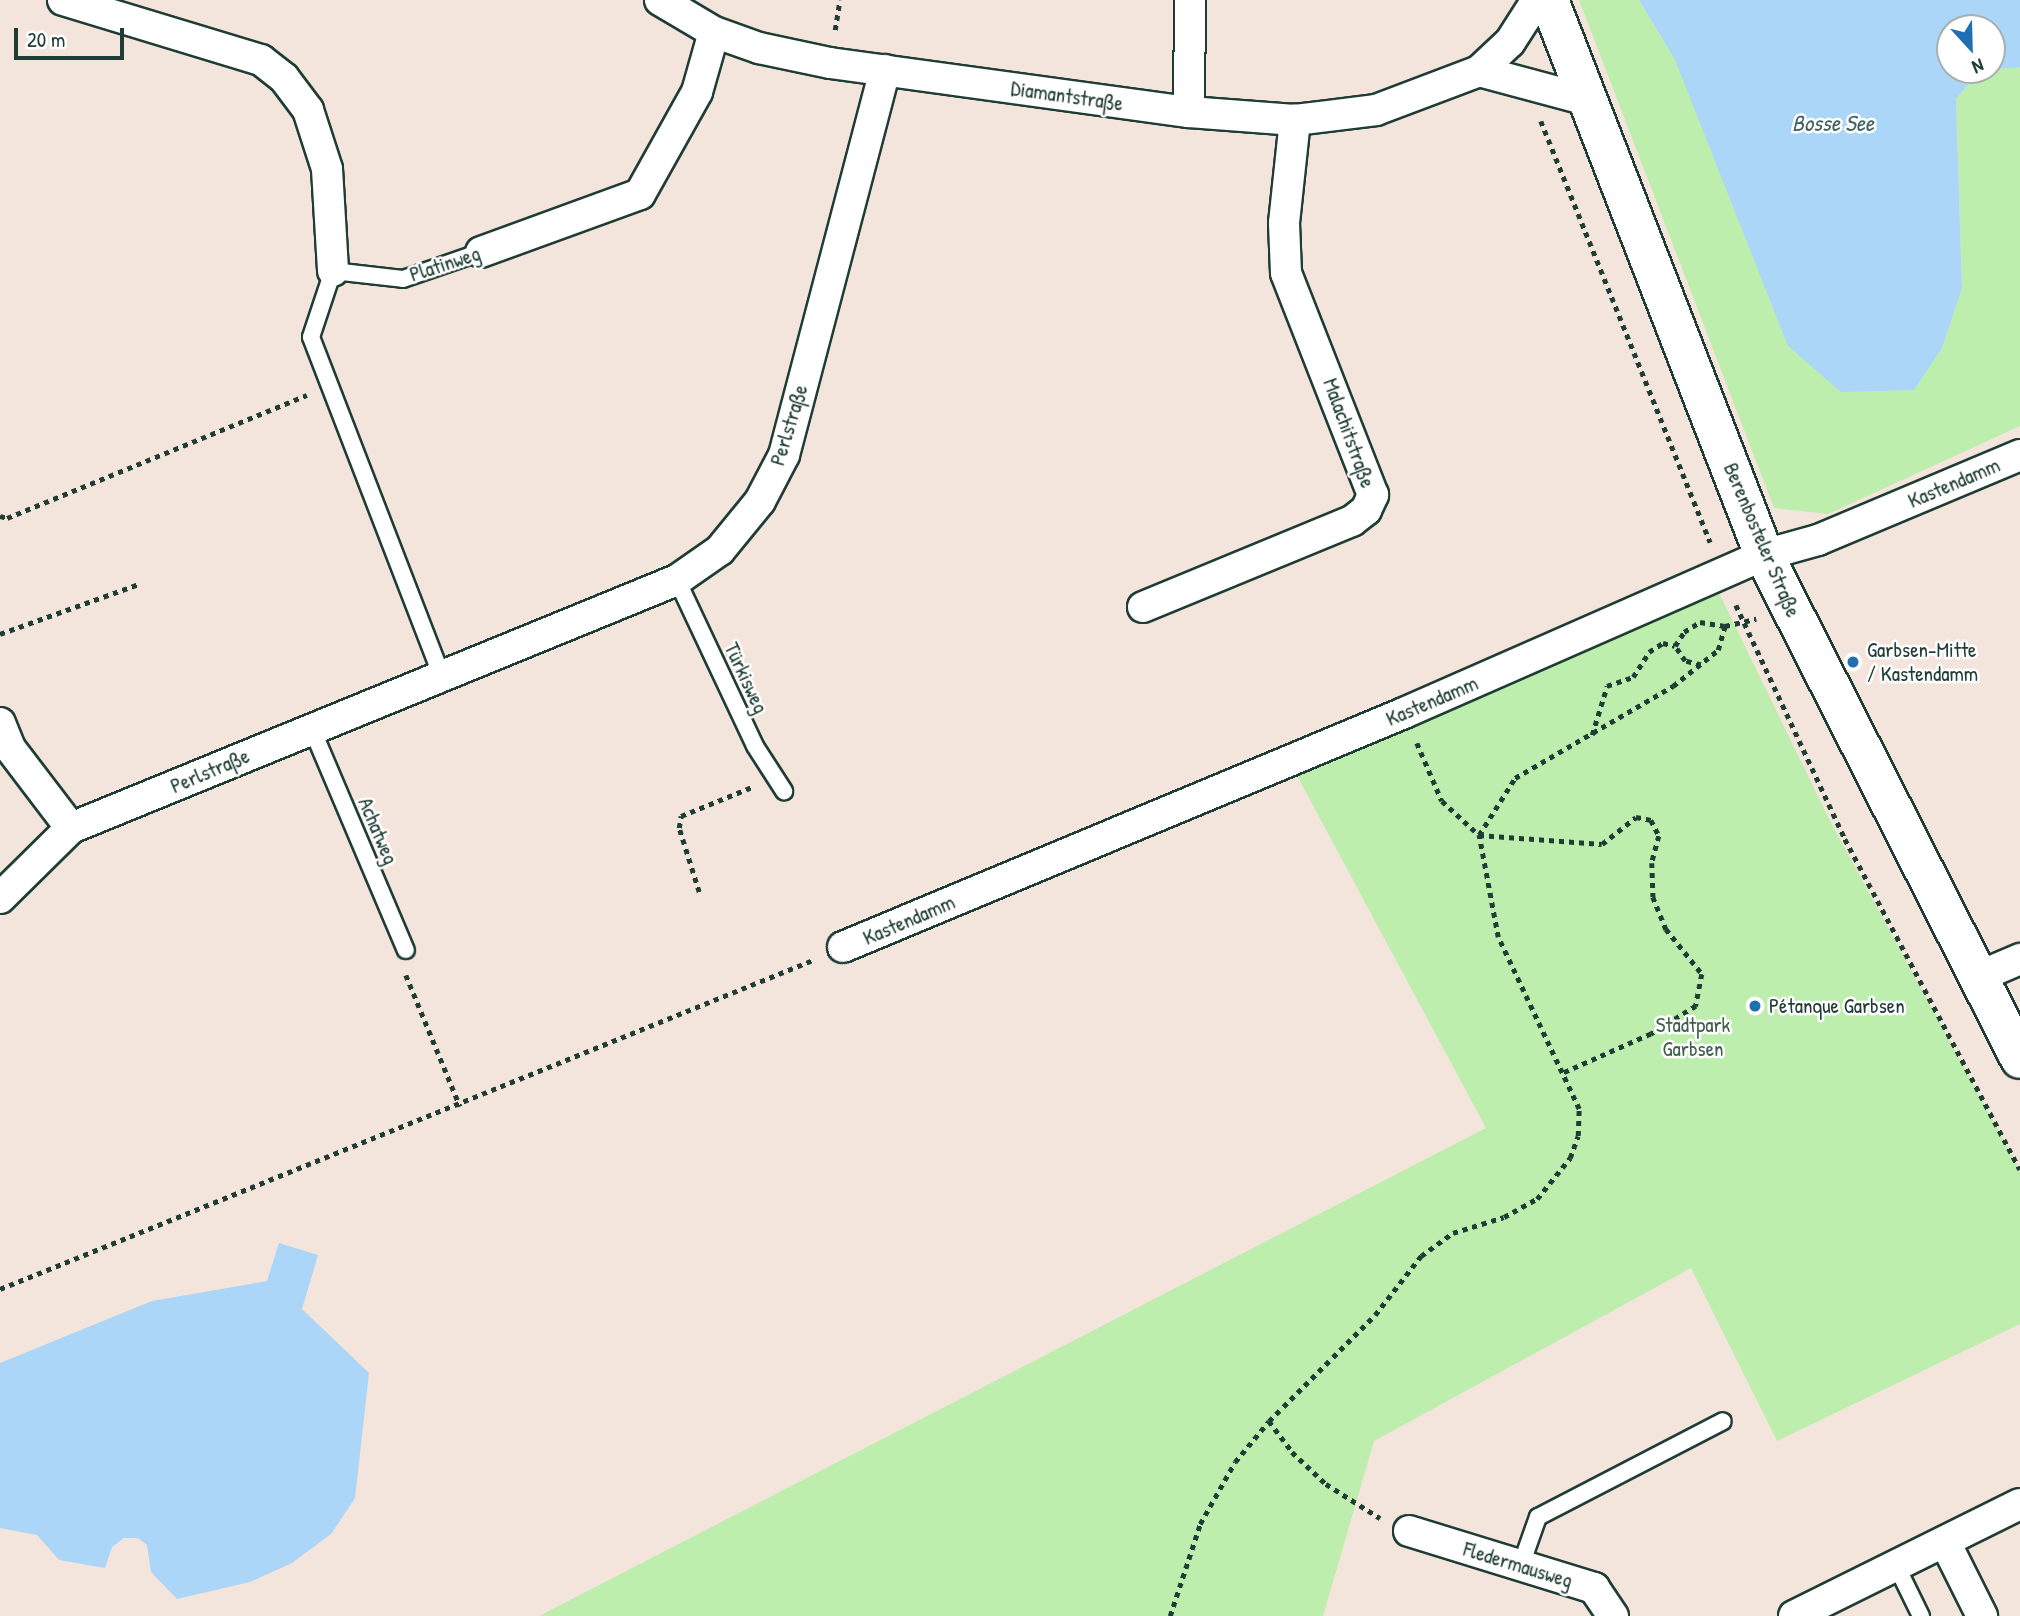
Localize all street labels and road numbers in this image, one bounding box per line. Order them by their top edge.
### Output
street label: Diamantstraße [1009,76,1125,116]
street label: Platinweg [407,241,483,287]
street label: Malachitstraße [1318,375,1380,491]
street label: Perlstraße [765,382,813,468]
street label: Kastendamm [1904,452,2004,514]
street label: Berenbosteler Straße [1718,459,1806,621]
street label: Türkisweg [719,639,773,717]
street label: Kastendamm [1382,670,1482,732]
street label: Perlstraße [167,743,253,799]
street label: Achatweg [353,794,403,868]
street label: Kastendamm [859,889,959,951]
street label: Fledermausweg [1460,1536,1576,1594]

